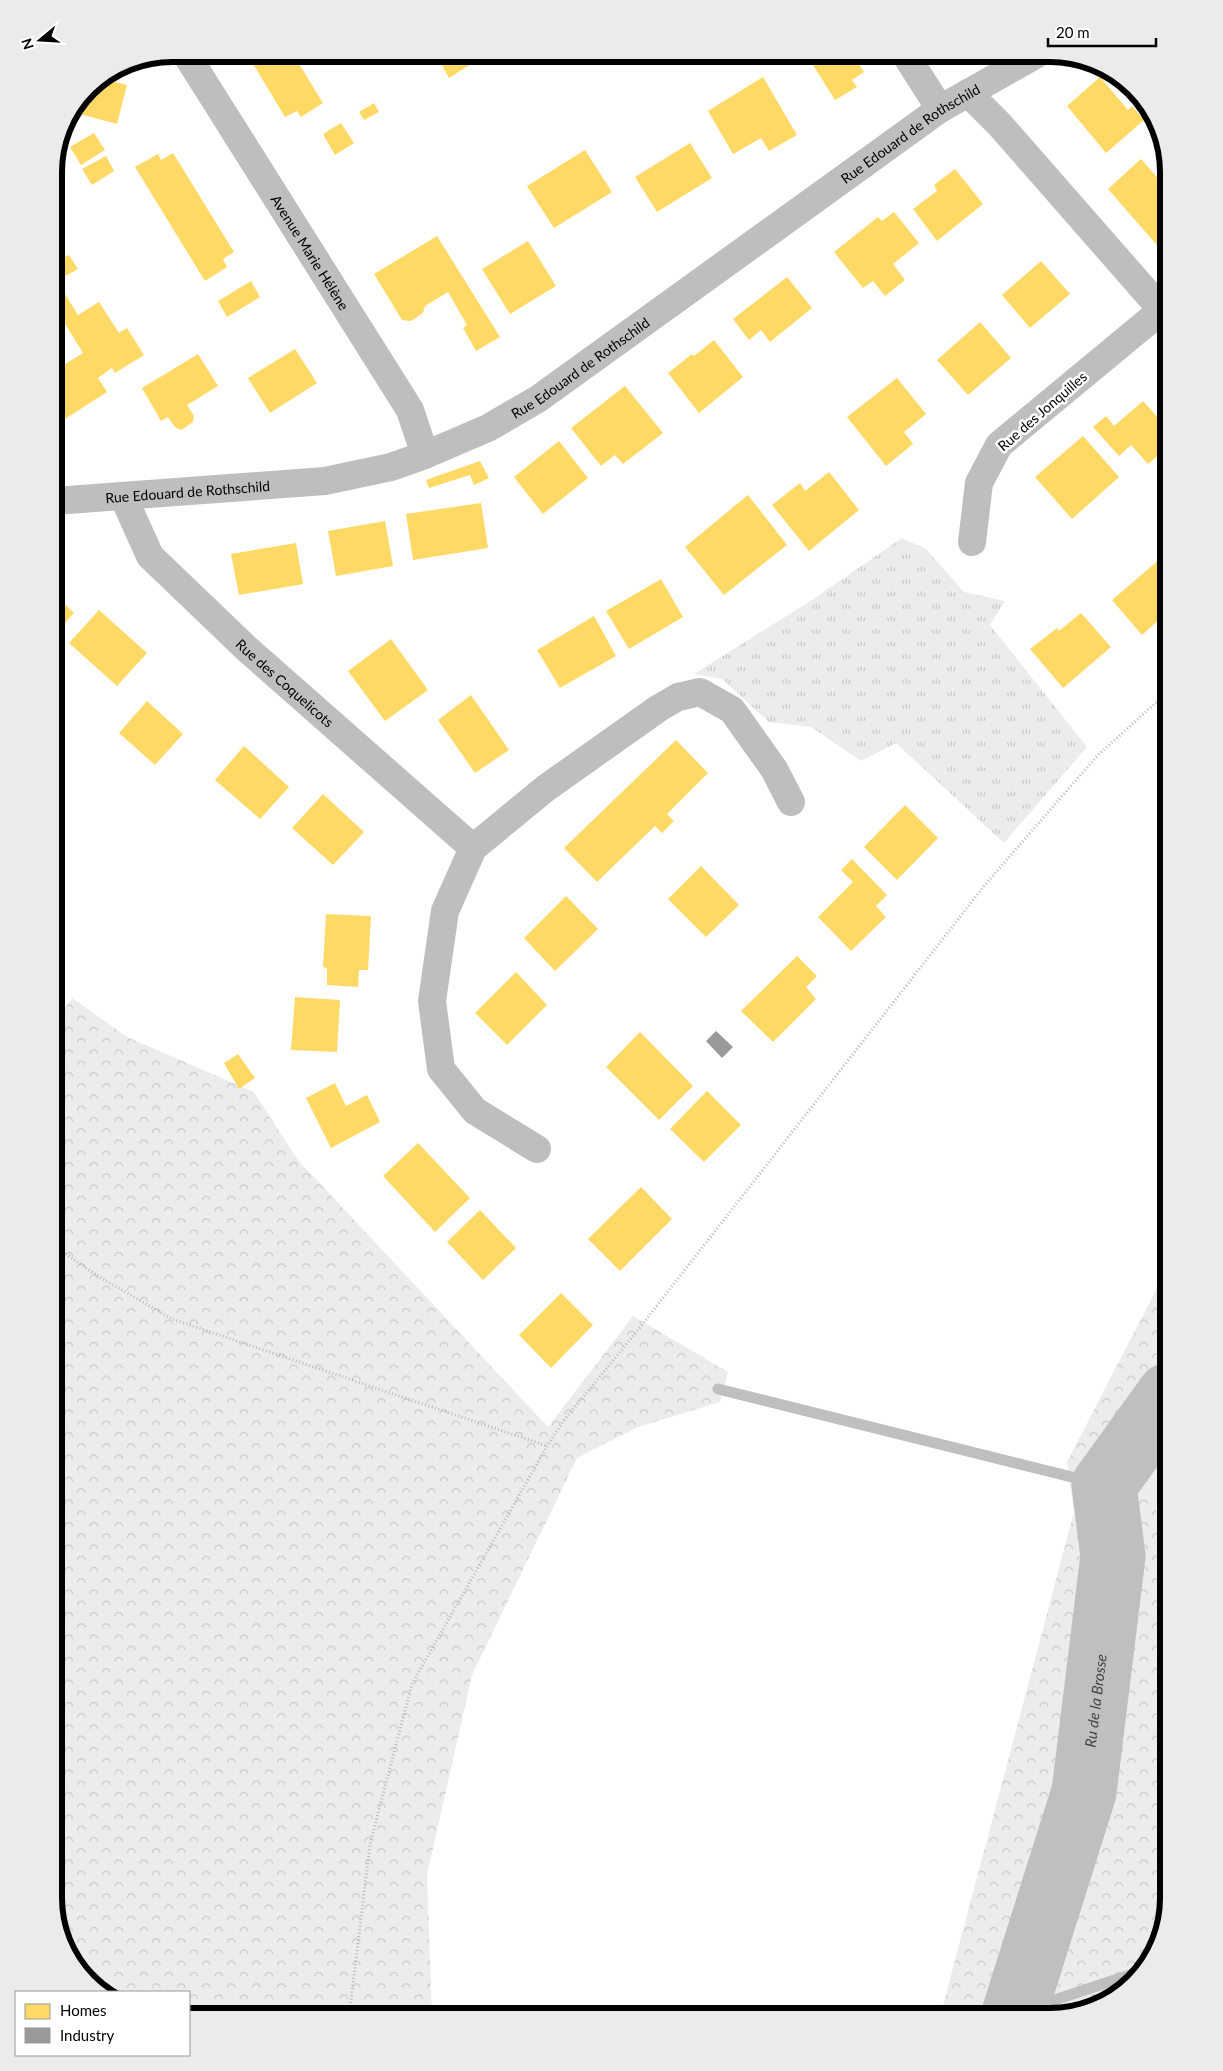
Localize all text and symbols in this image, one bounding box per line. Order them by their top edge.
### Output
north arrow [15,15,65,65]
scale bar [1048,15,1156,47]
text: 20 m [1056,23,1090,41]
text: N [17,36,37,52]
street label: Rue Edouard de Rothschild [837,80,983,187]
street label: Avenue Marie Hélène [268,191,353,313]
street label: Rue Edouard de Rothschild [508,313,652,421]
street label: Rue des Jonquilles [994,368,1090,454]
street label: Rue Edouard de Rothschild [105,477,270,506]
street label: Rue des Coquelicots [233,635,338,730]
water label: Ru de la Brosse [1081,1653,1110,1748]
legend [15,1991,190,2056]
text: Homes [60,2001,106,2019]
text: Industry [60,2026,115,2044]

